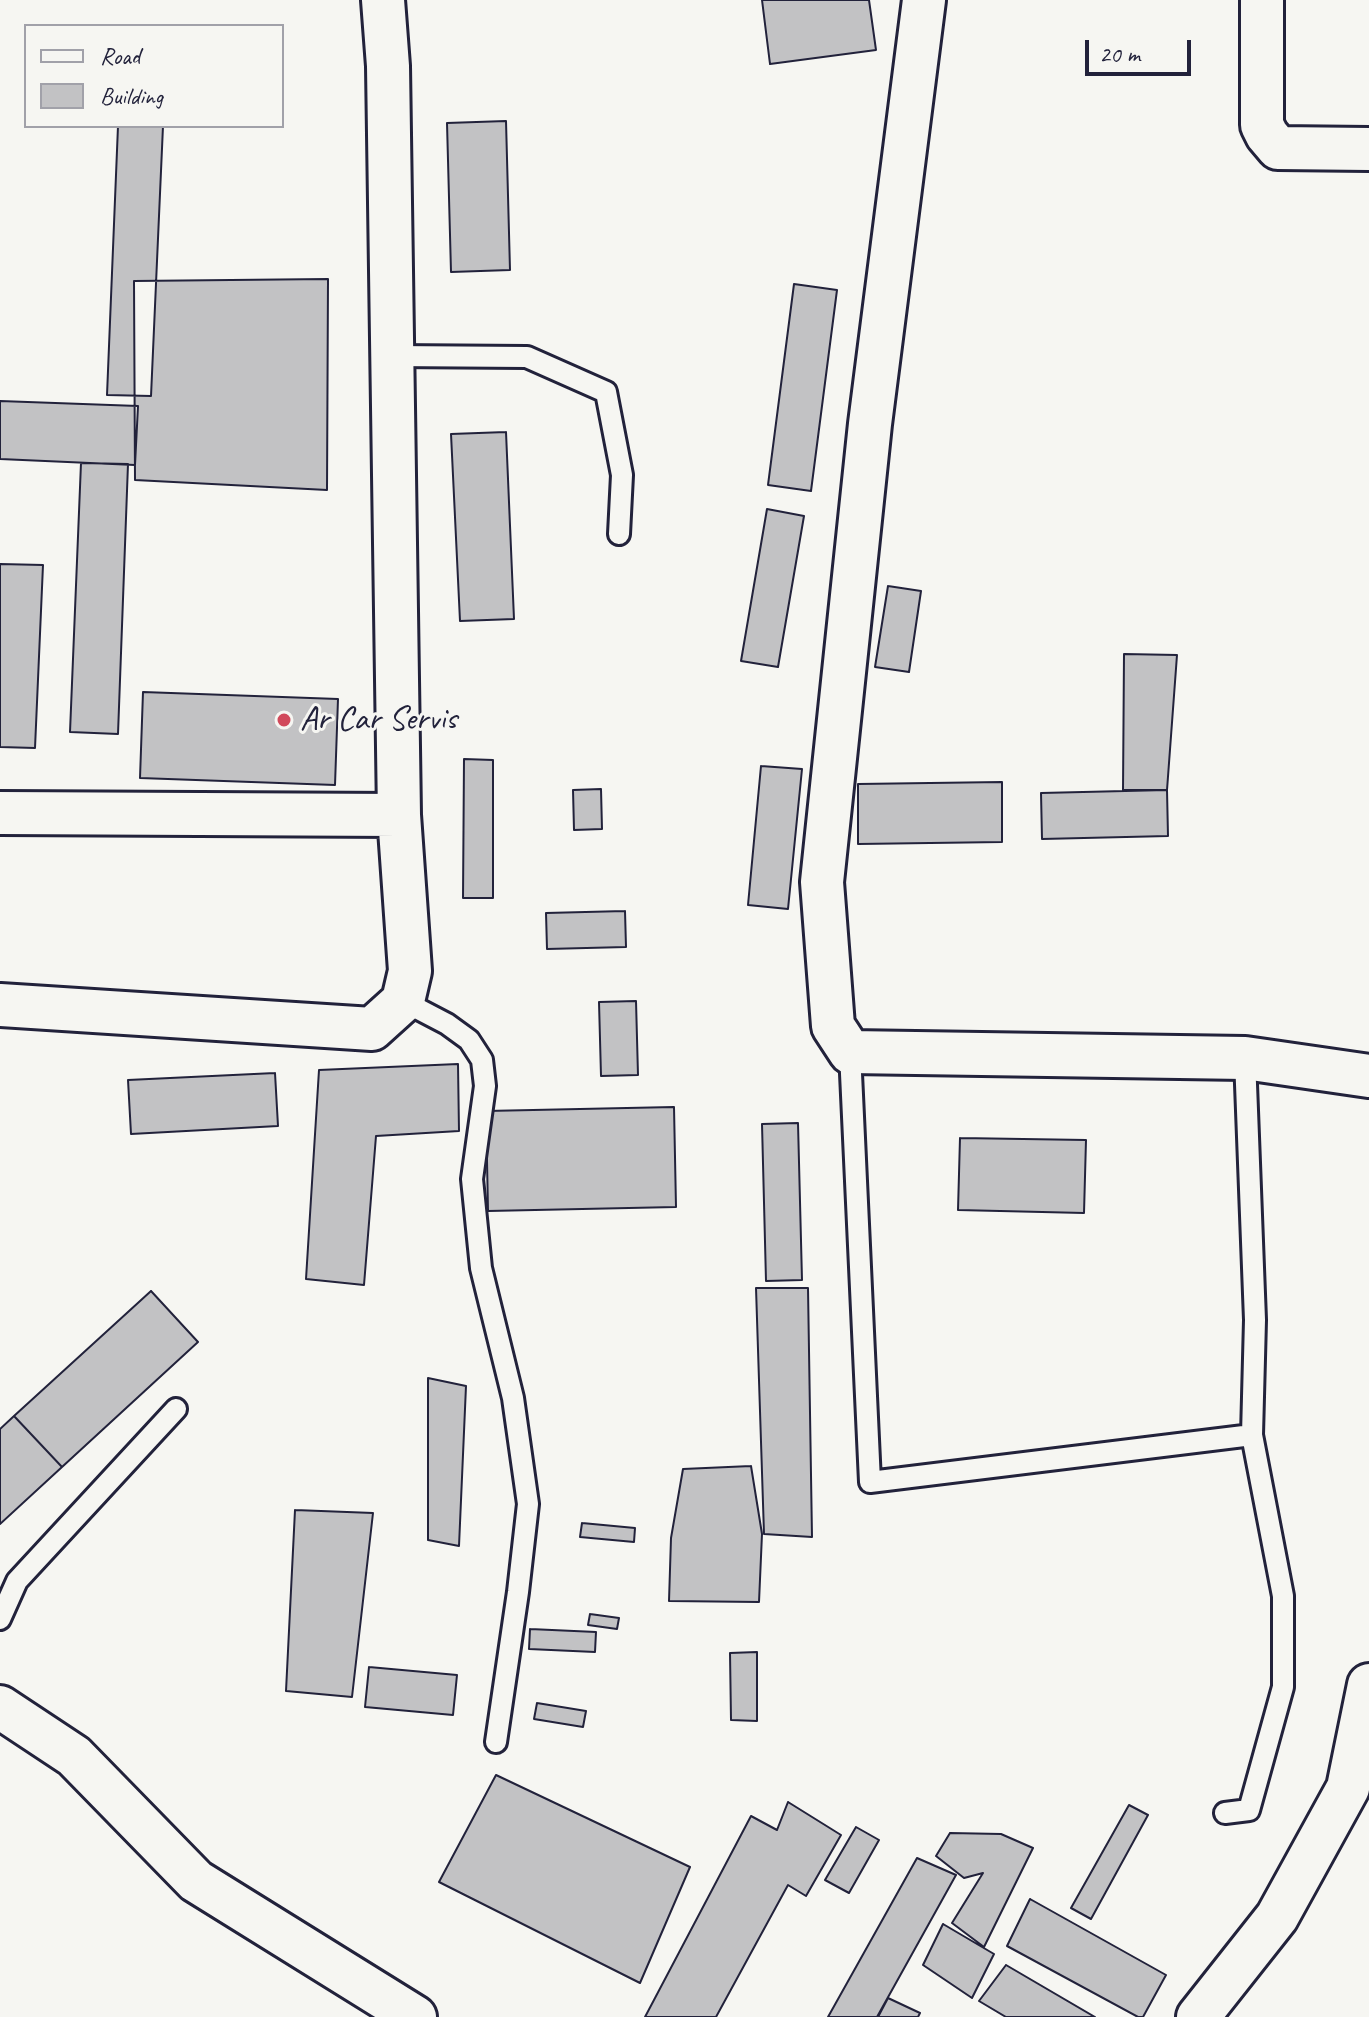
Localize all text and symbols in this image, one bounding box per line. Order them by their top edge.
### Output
legend [24,24,284,128]
scale bar [1089,24,1195,74]
text: 20 m [1099,39,1140,69]
text: Road [100,41,140,71]
text: Building [100,81,163,111]
place label: Ar Car Servis [300,700,457,740]
marker: Ar Car Servis [275,711,293,729]

